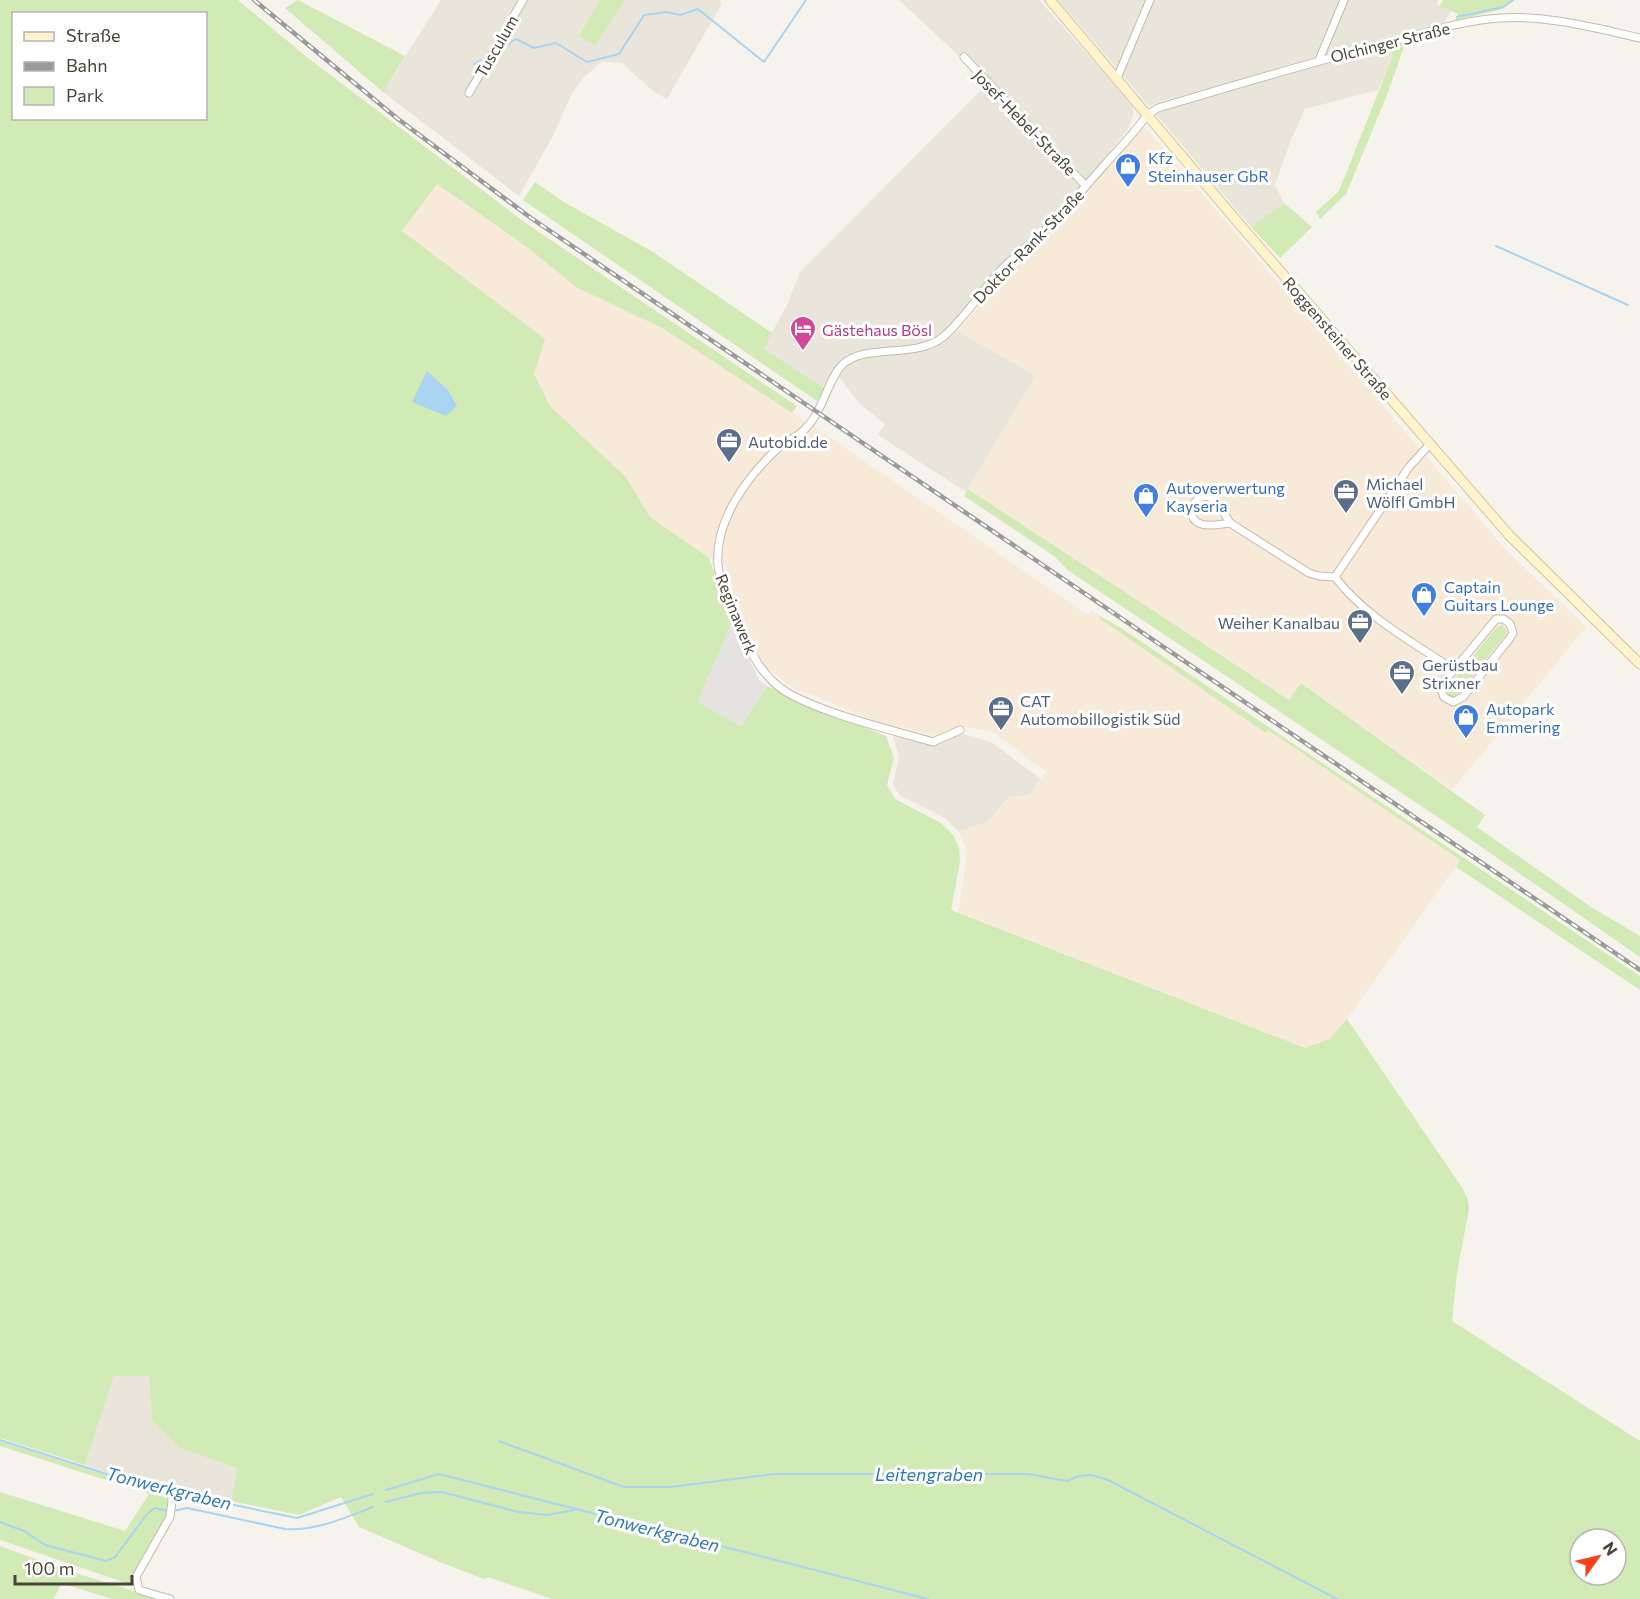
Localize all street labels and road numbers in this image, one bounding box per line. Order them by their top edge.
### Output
street label: Tusculum [471,11,521,81]
street label: Olchinger Straße [1328,18,1452,66]
street label: Josef-Hebel-Straße [970,65,1080,179]
street label: Doktor-Rank-Straße [969,185,1087,307]
street label: Roggensteiner Straße [1280,273,1396,403]
street label: Reginawerk [712,571,762,657]

